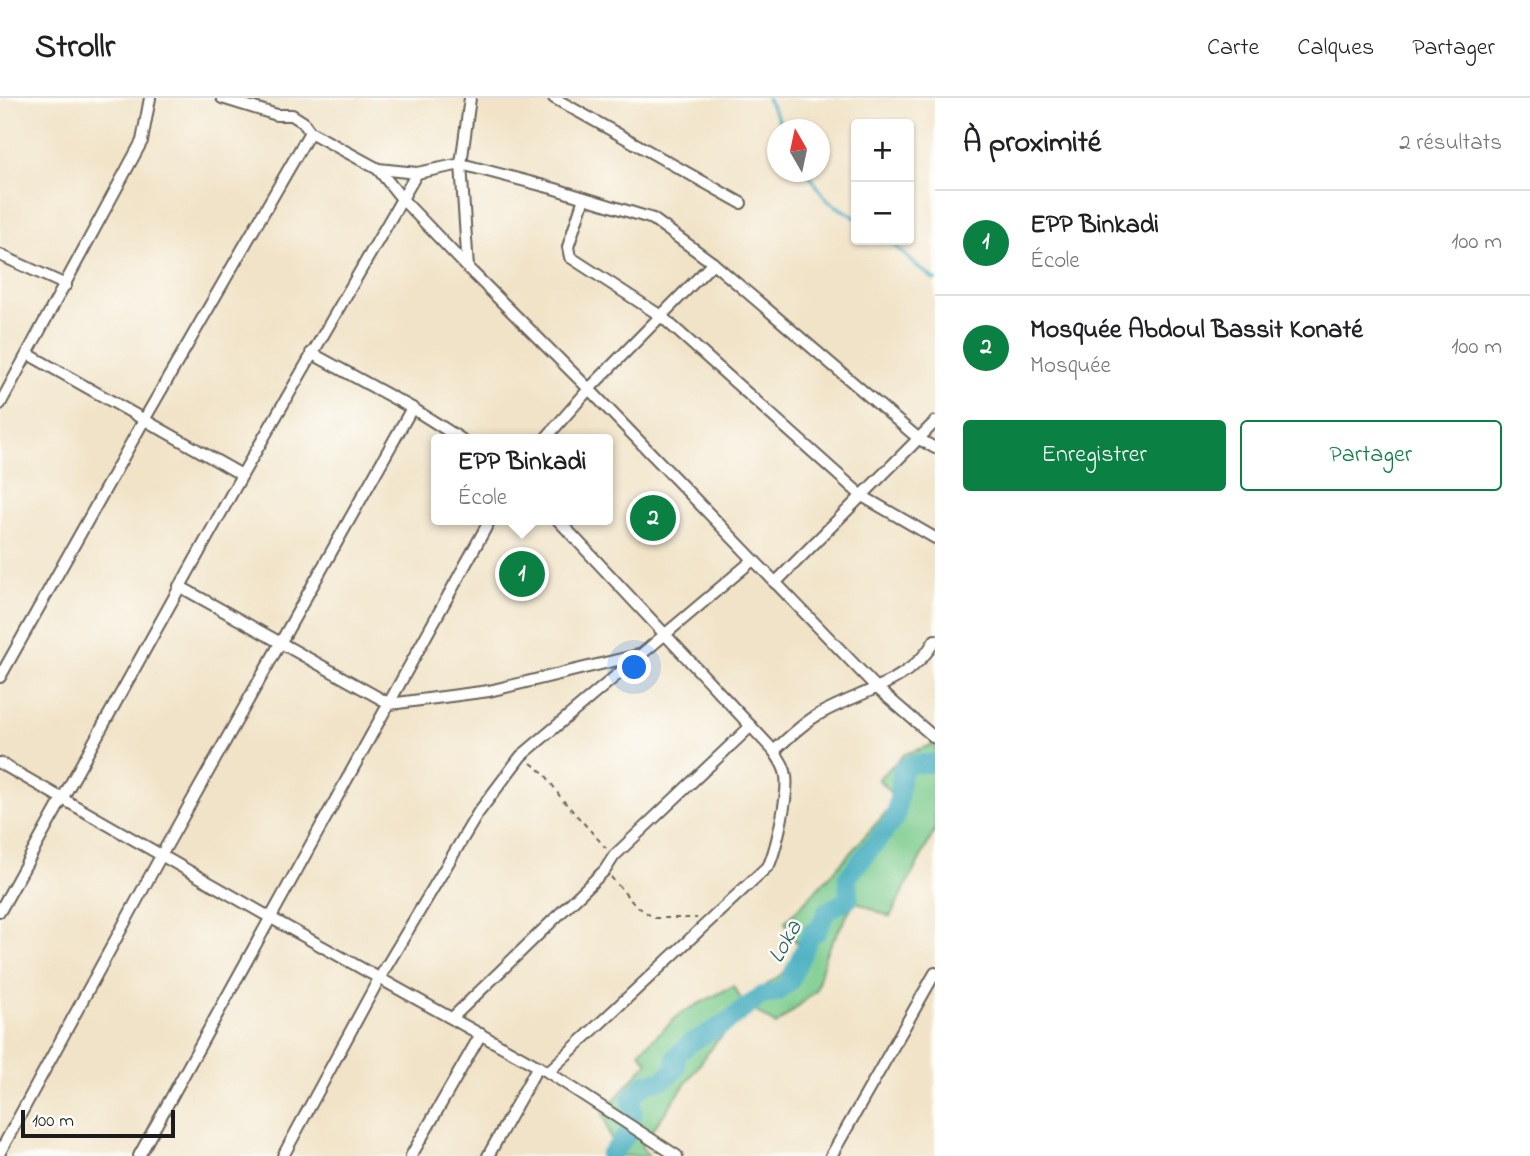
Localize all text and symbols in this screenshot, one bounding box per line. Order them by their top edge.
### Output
text: Strollr [35,24,115,72]
text: Carte [1207,31,1259,66]
text: Calques [1297,31,1374,66]
text: Partager [1412,31,1495,66]
north arrow [767,119,830,182]
map controls [851,119,914,245]
button: + [851,119,914,182]
text: À proximité [963,122,1101,166]
text: 2 résultats [1399,127,1502,160]
button: − [851,182,914,245]
text: EPP Binkadi [1030,207,1159,245]
text: 1 [982,226,990,259]
text: 100 m [1451,226,1502,259]
text: École [1030,245,1080,278]
text: Mosquée Abdoul Bassit Konaté [1030,312,1363,350]
text: 2 [980,331,992,364]
text: 100 m [1451,331,1502,364]
text: Mosquée [1030,350,1111,383]
button: Enregistrer [963,420,1226,491]
button: Partager [1240,420,1502,491]
popup [431,434,613,525]
text: EPP Binkadi [458,444,586,482]
text: École [458,482,507,515]
pin: 2 [630,492,676,544]
pin: 1 [499,548,545,600]
your location [617,650,651,684]
water label: Loka [760,914,813,970]
scale bar [21,1107,175,1139]
text: 100 m [32,1108,74,1135]

